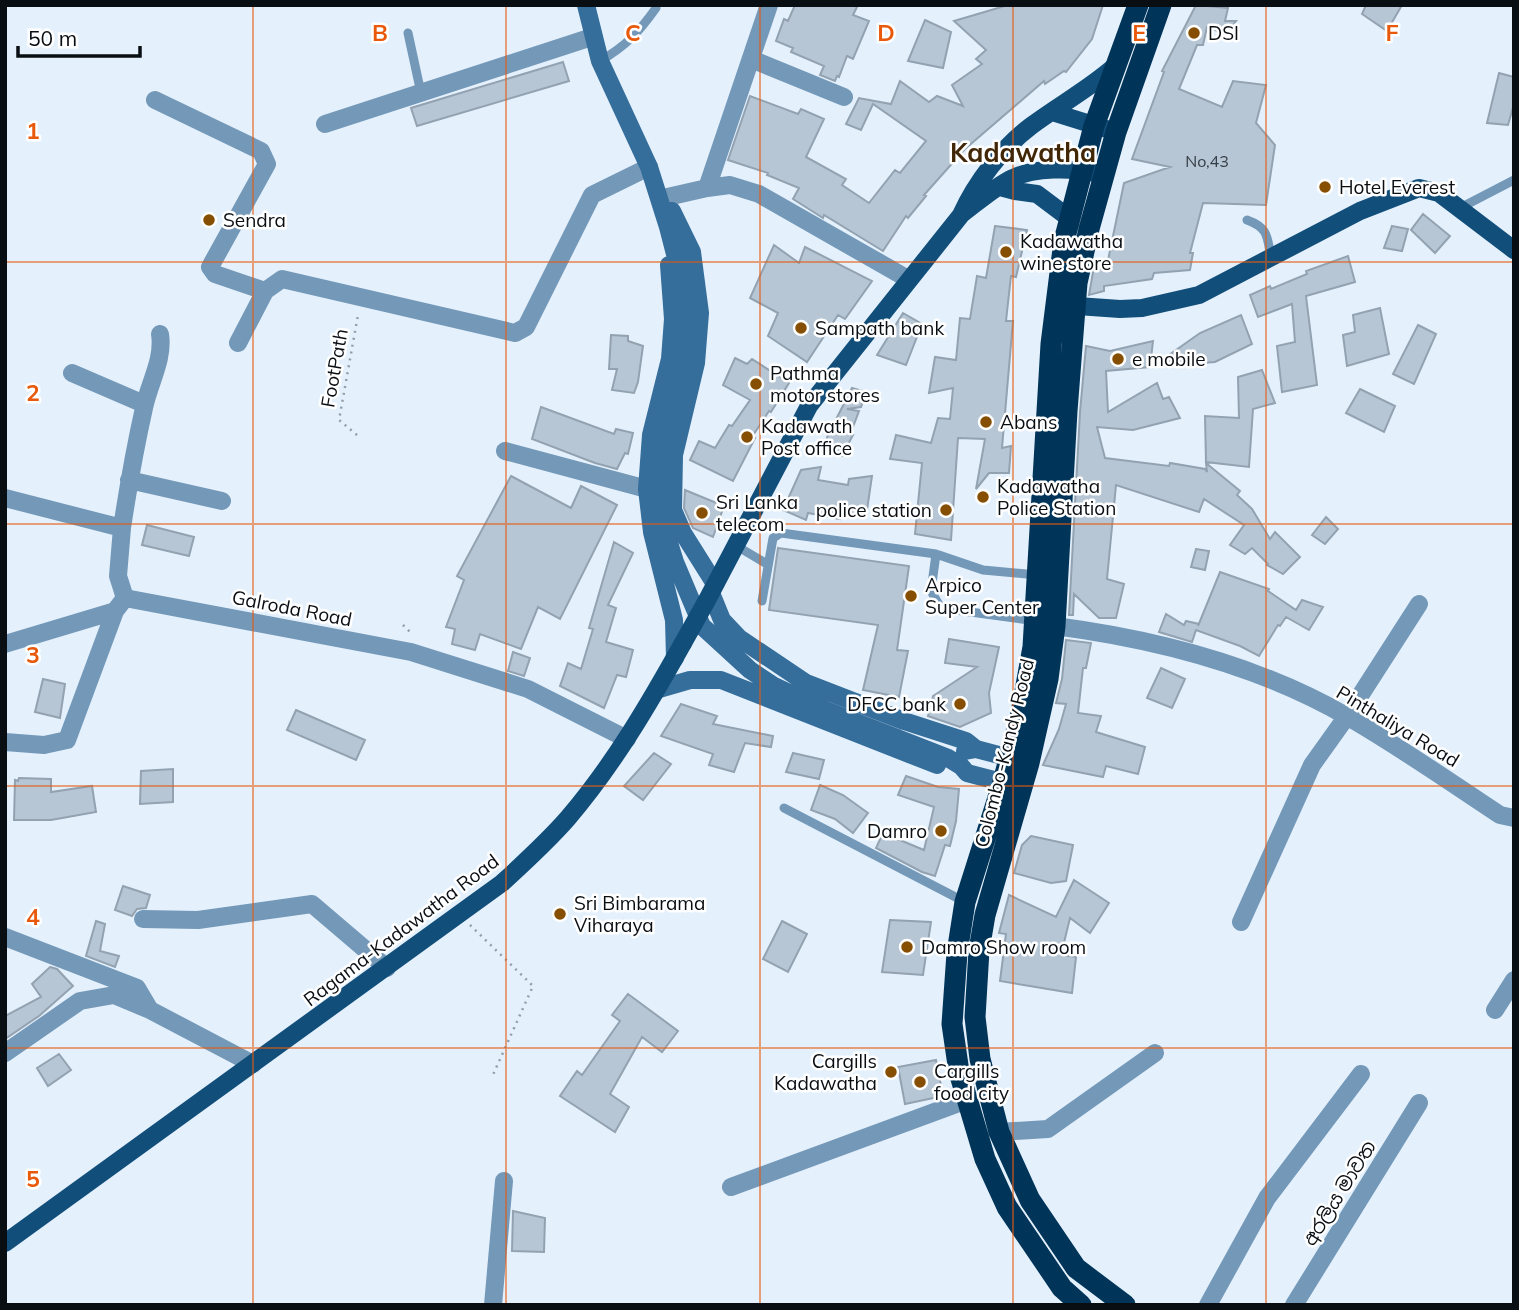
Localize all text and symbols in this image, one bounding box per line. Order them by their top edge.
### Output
scale bar [18,14,140,58]
text: B [372,18,388,47]
text: C [625,18,641,47]
text: D [877,18,895,47]
text: E [1132,18,1146,47]
text: F [1385,18,1399,47]
place label: DSI [1208,21,1239,45]
text: 50 m [28,25,77,51]
marker: DSI [1186,25,1202,41]
text: 1 [26,116,40,145]
district label: Kadawatha [950,136,1096,169]
house number: No,43 [1185,151,1229,171]
place label: Hotel Everest [1339,175,1455,199]
marker: Hotel Everest [1317,179,1333,195]
place label: Sendra [223,208,286,232]
marker: Sendra [201,212,217,228]
place label: Kadawatha wine store [1020,229,1123,275]
marker: Kadawatha wine store [998,244,1014,260]
place label: Sampath bank [815,316,944,340]
marker: Sampath bank [793,320,809,336]
street label: FootPath [315,327,353,409]
place label: e mobile [1132,347,1206,371]
marker: e mobile [1110,351,1126,367]
place label: Pathma motor stores [770,361,880,407]
marker: Pathma motor stores [748,376,764,392]
text: 2 [26,378,40,407]
place label: Abans [1000,410,1057,434]
place label: Kadawath Post office [761,414,853,460]
marker: Abans [978,414,994,430]
marker: Kadawath Post office [739,429,755,445]
place label: Kadawatha Police Station [997,474,1116,520]
marker: Kadawatha Police Station [975,489,991,505]
place label: Sri Lanka telecom [716,490,798,536]
place label: police station [816,498,932,522]
marker: police station [938,502,954,518]
marker: Sri Lanka telecom [694,505,710,521]
place label: Arpico Super Center [925,573,1039,619]
street label: Galroda Road [230,585,354,631]
marker: Arpico Super Center [903,588,919,604]
text: 3 [26,640,40,669]
street label: Colombo-Kandy Road [969,656,1039,850]
street label: Pinthaliya Road [1332,680,1464,772]
place label: DFCC bank [847,692,946,716]
marker: DFCC bank [952,696,968,712]
place label: Damro [867,819,927,843]
marker: Damro [933,823,949,839]
street label: Ragama-Kadawatha Road [299,849,503,1011]
place label: Sri Bimbarama Viharaya [574,891,705,937]
text: 4 [26,902,40,931]
marker: Sri Bimbarama Viharaya [552,906,568,922]
place label: Damro Show room [921,935,1086,959]
marker: Damro Show room [899,939,915,955]
place label: Cargills Kadawatha [774,1049,877,1095]
place label: Cargills food city [934,1059,1009,1105]
marker: Cargills Kadawatha [883,1064,899,1080]
marker: Cargills food city [912,1074,928,1090]
street label: අරලිය මාවත [1297,1136,1381,1250]
text: 5 [26,1164,40,1193]

